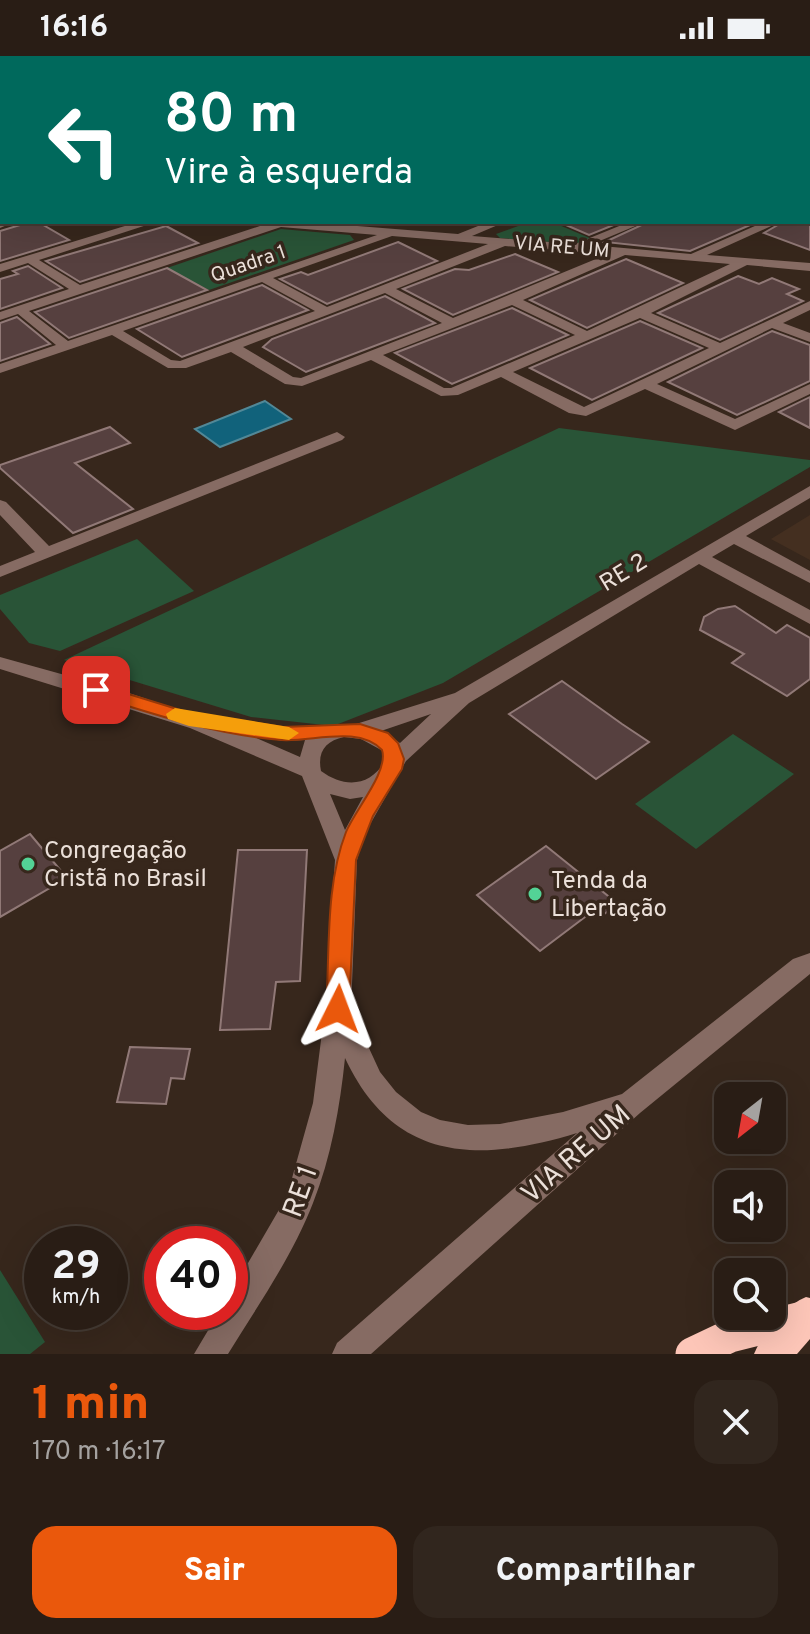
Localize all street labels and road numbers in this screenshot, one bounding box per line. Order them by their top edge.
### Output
street label: VIA RE UM [513,231,611,265]
street label: Quadra 1 [207,240,290,290]
street label: RE 2 [595,548,653,600]
street label: VIA RE UM [515,1098,639,1213]
street label: RE 1 [276,1161,328,1223]

